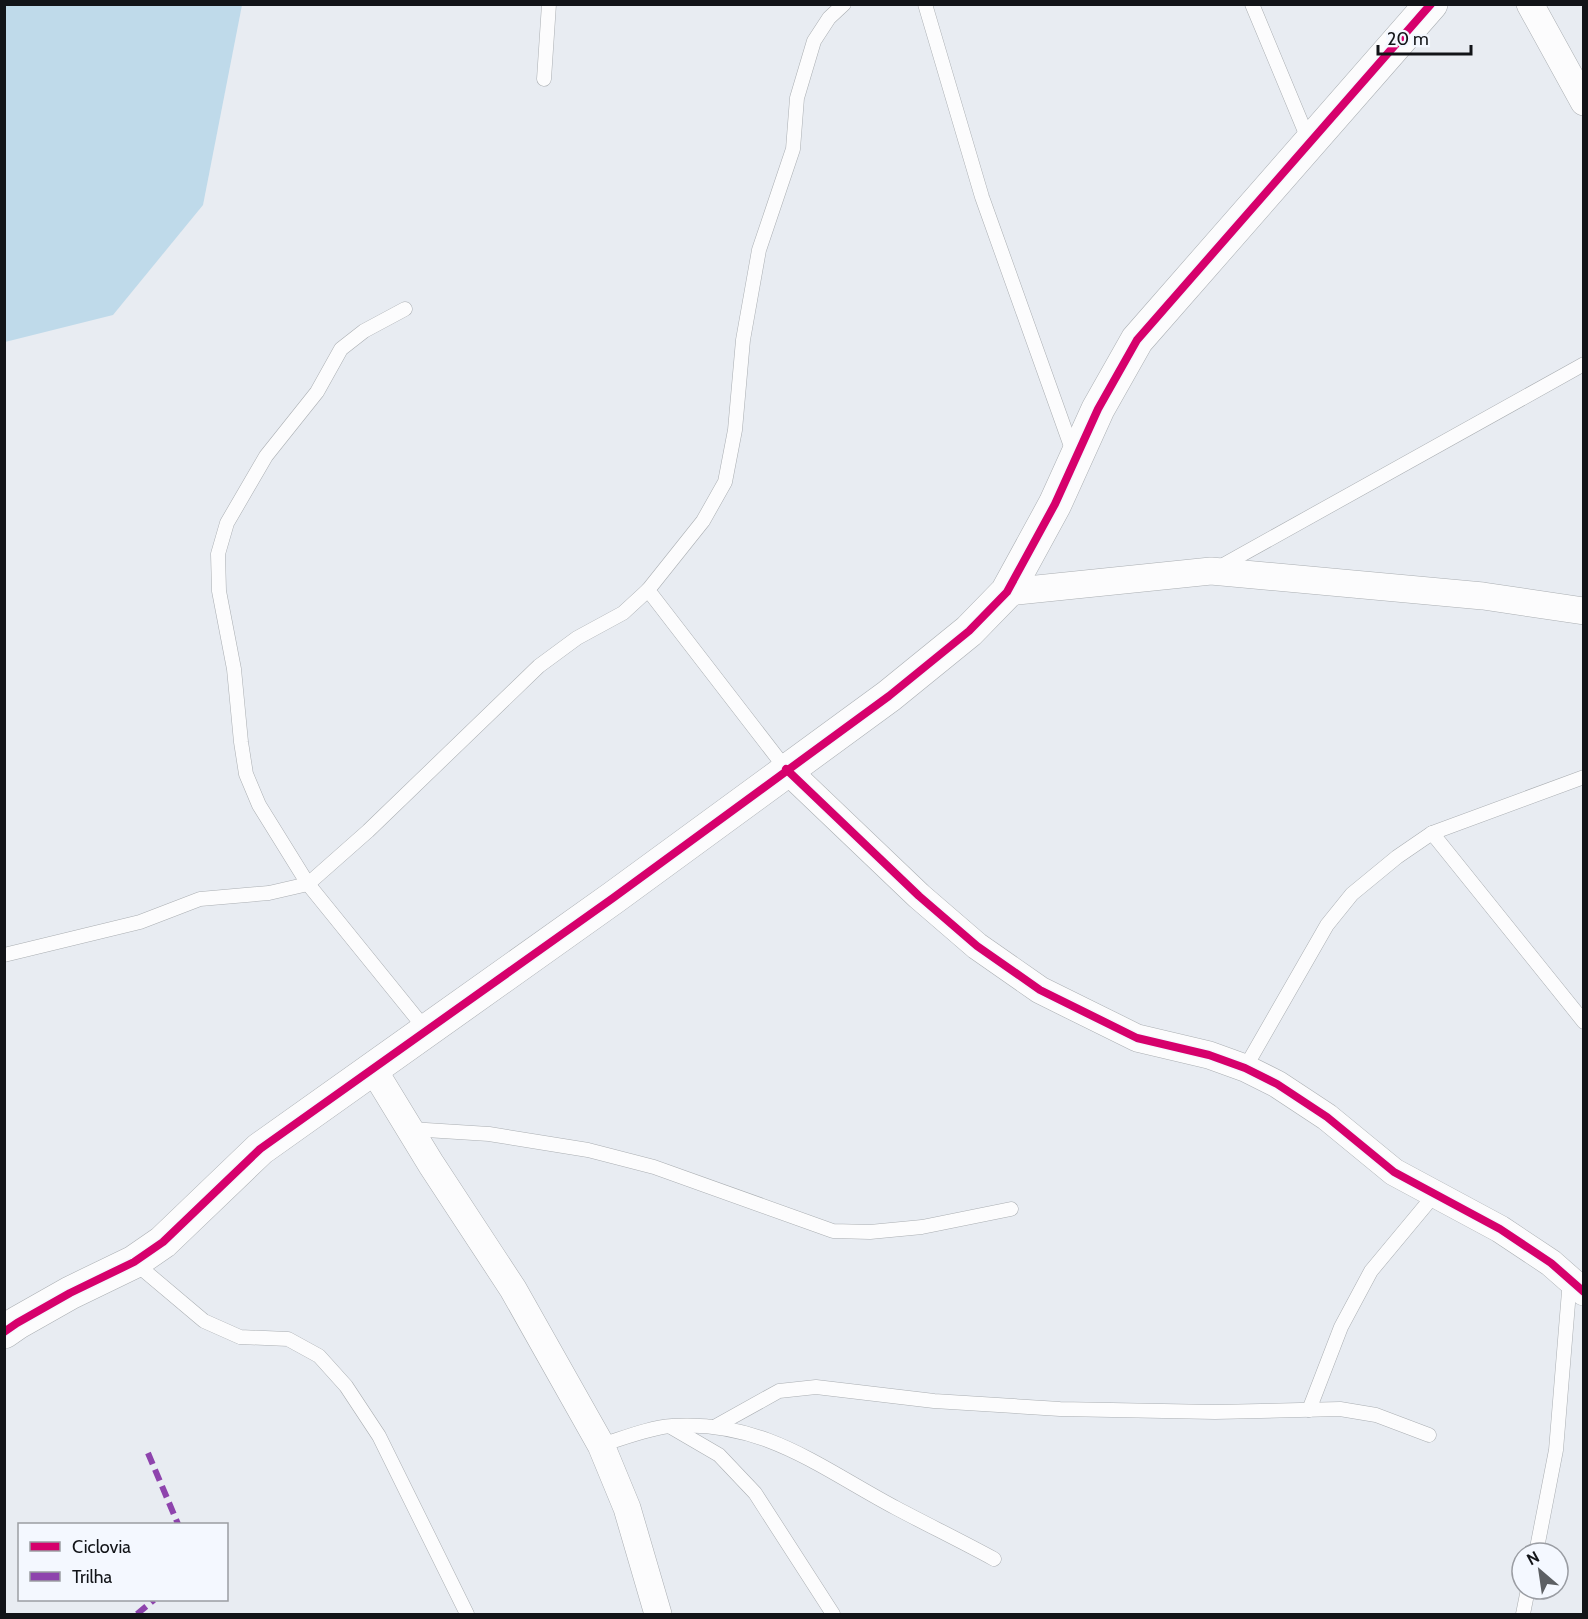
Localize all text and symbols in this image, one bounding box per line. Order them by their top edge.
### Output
scale bar [1378,18,1471,56]
text: 20 m [1387,28,1429,50]
legend [18,1523,228,1601]
text: Ciclovia [72,1536,131,1558]
north arrow [1510,1541,1570,1601]
text: N [1523,1547,1543,1569]
text: Trilha [72,1566,113,1588]

